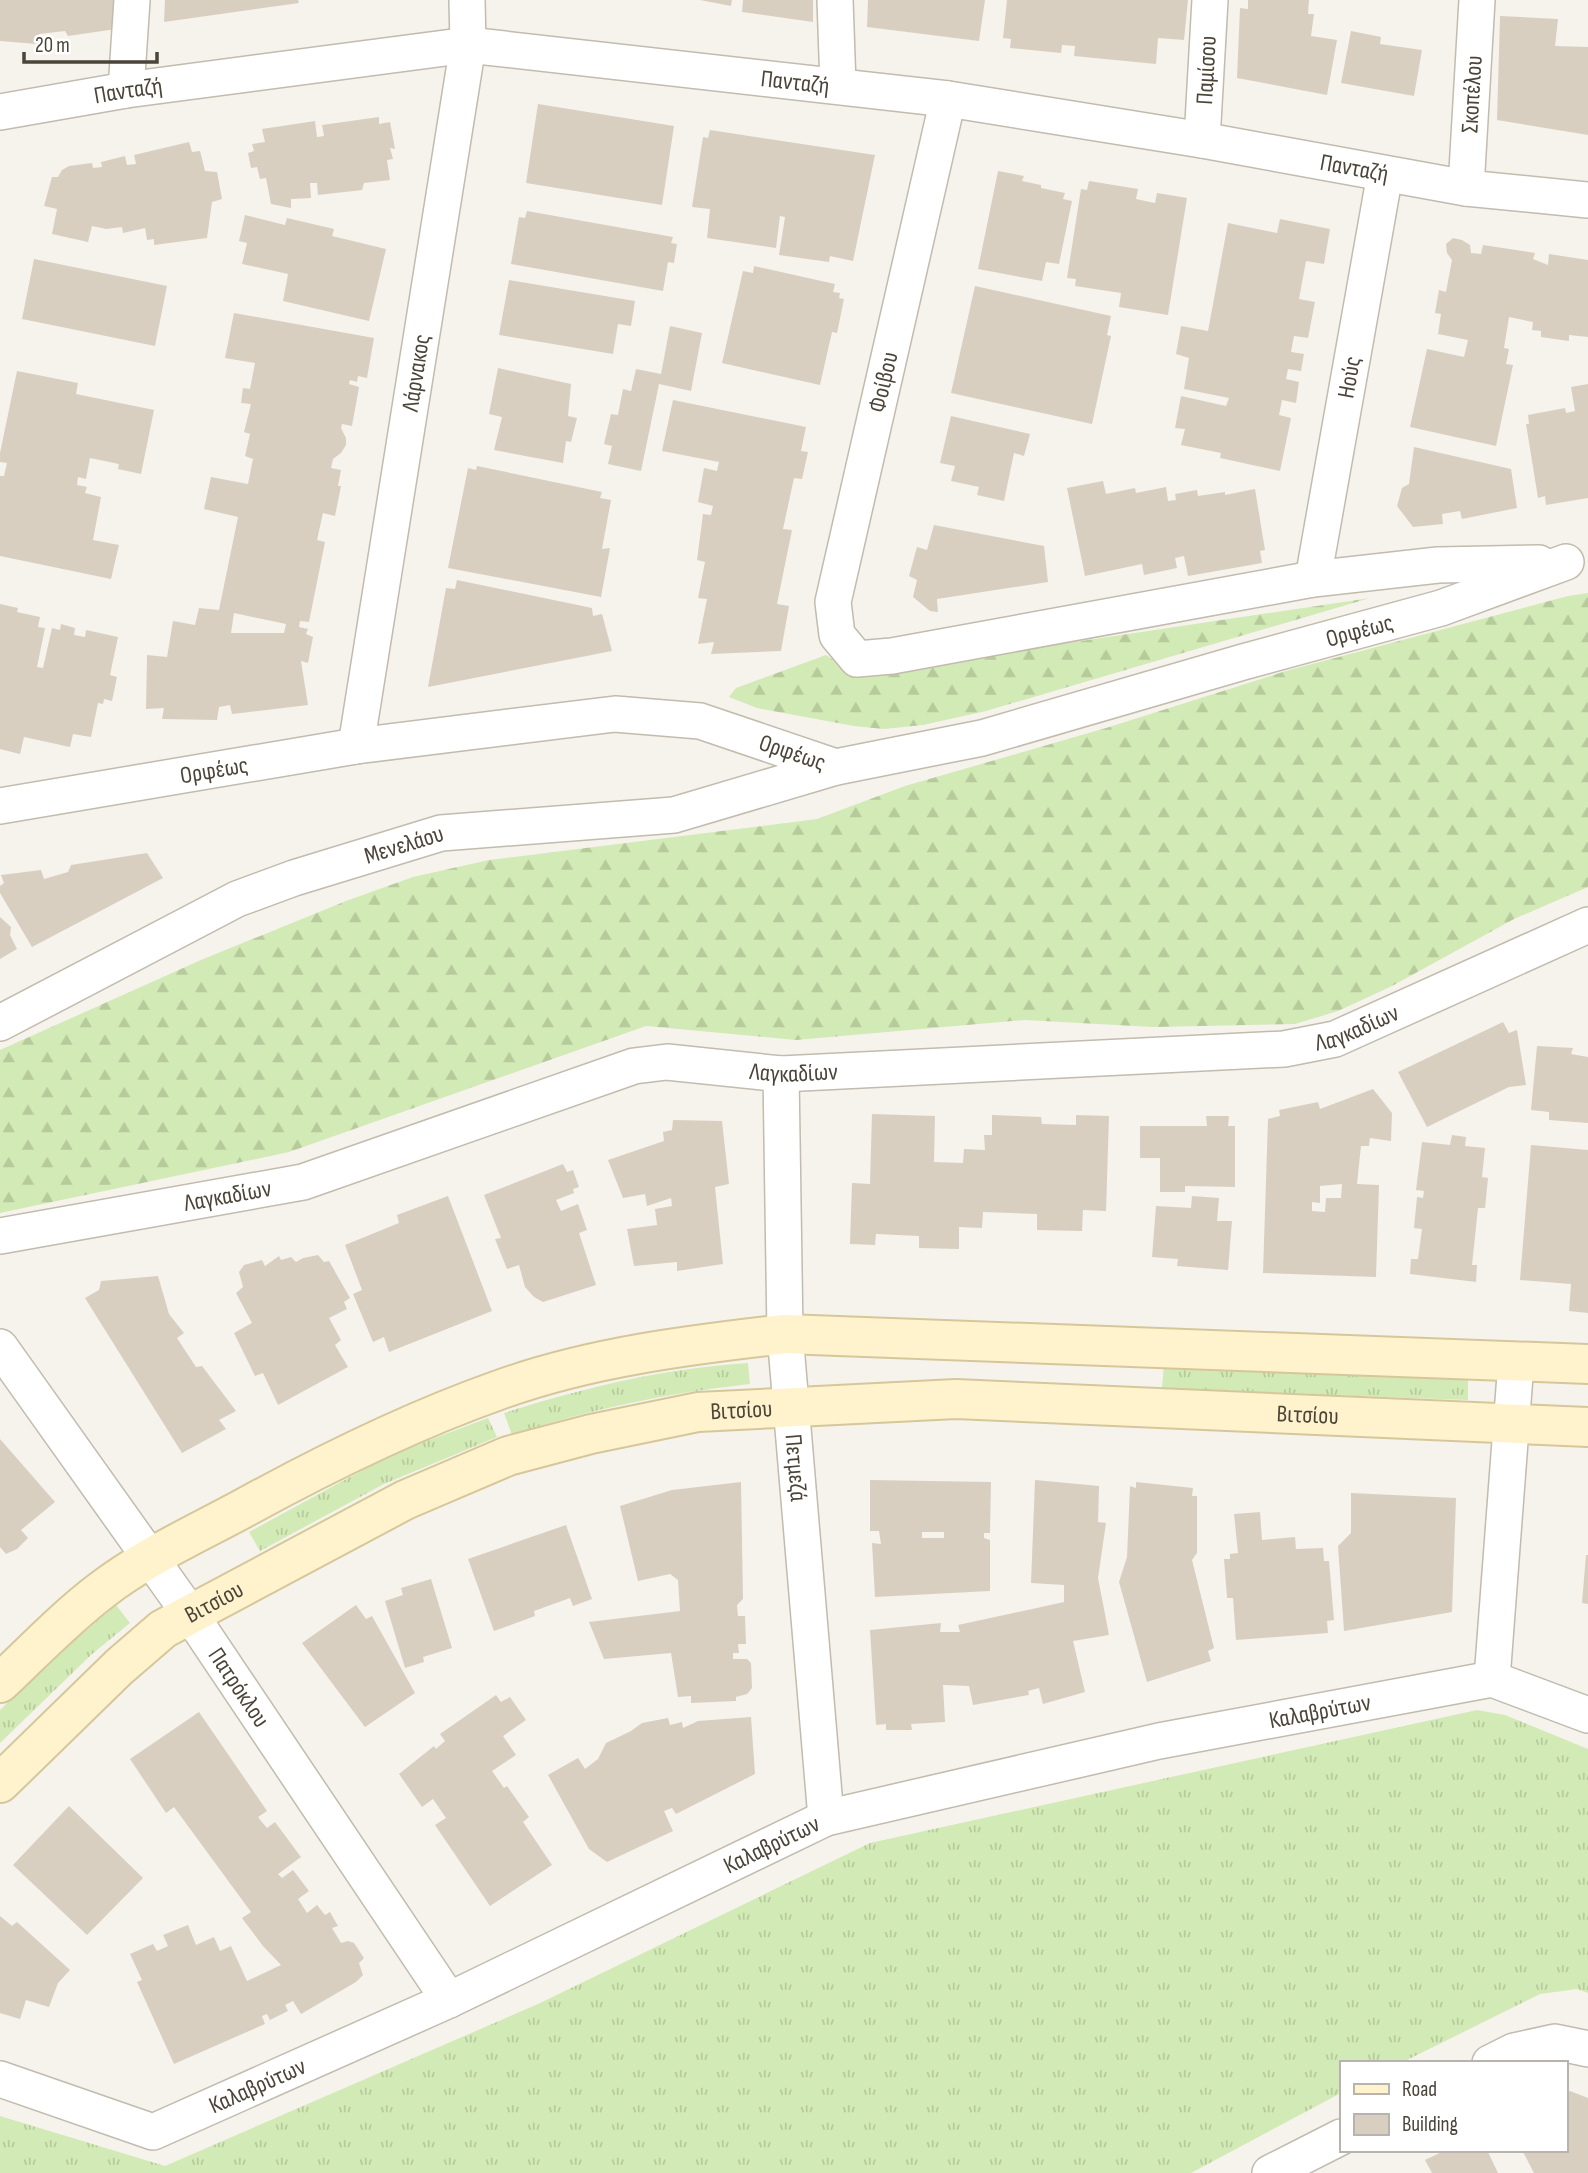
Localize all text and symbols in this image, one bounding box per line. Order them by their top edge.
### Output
scale bar [24,21,158,65]
text: 20 m [35,33,70,58]
street label: Παμίσου [1190,35,1223,105]
street label: Σκοπέλου [1455,55,1489,134]
street label: Πανταζή [759,64,831,101]
street label: Πανταζή [92,71,164,110]
street label: Πανταζή [1318,148,1391,189]
street label: Λάρνακος [396,332,437,415]
street label: Φοίβου [862,349,905,415]
street label: Ηούς [1331,354,1367,400]
street label: Ορφέως [1323,608,1396,654]
street label: Ορφέως [755,728,830,778]
street label: Ορφέως [178,750,250,790]
street label: Μενελάου [361,819,447,871]
street label: Λαγκαδίων [1312,998,1403,1058]
street label: Λαγκαδίων [747,1057,838,1089]
street label: Λαγκαδίων [181,1174,273,1218]
street label: Βιτσίου [710,1394,773,1426]
street label: Βιτσίου [1276,1399,1339,1431]
street label: Πετμεζά [779,1433,813,1502]
street label: Βιτσίου [180,1575,248,1630]
street label: Πατρόκλου [202,1642,276,1733]
street label: Καλαβρύτων [1267,1688,1373,1735]
street label: Καλαβρύτων [719,1809,824,1880]
street label: Καλαβρύτων [204,2052,310,2120]
legend [1340,2061,1567,2152]
text: Road [1402,2077,1437,2102]
text: Building [1402,2112,1458,2137]

